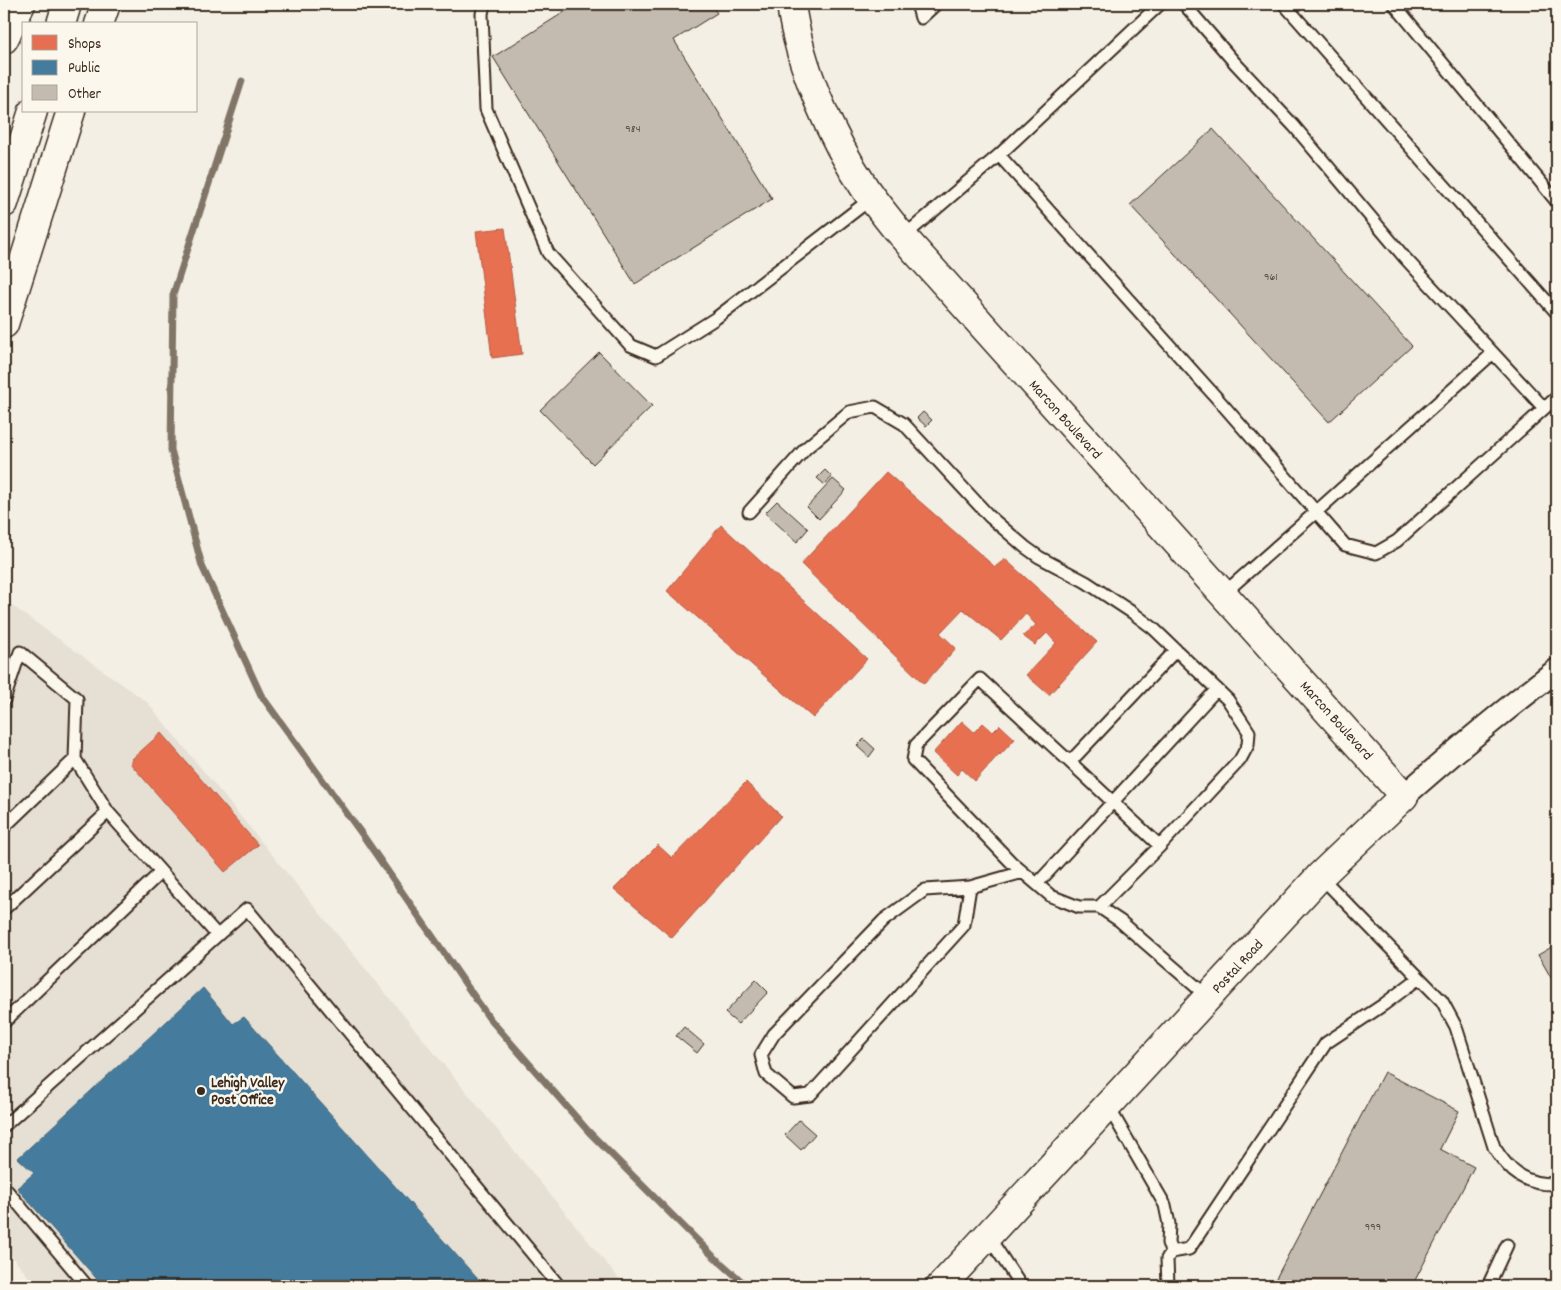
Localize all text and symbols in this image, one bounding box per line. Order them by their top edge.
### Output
legend [22,22,198,112]
text: Shops [68,34,101,56]
text: Public [68,58,100,80]
text: Other [68,84,102,106]
house number: 984 [625,121,641,138]
house number: 961 [1264,269,1278,286]
street label: Marcon Boulevard [1023,376,1106,465]
street label: Marcon Boulevard [1294,677,1377,766]
street label: Postal Road [1207,935,1270,1000]
place label: Lehigh Valley Post Office [211,1073,285,1112]
marker: Lehigh Valley Post Office [195,1085,207,1097]
house number: 999 [1365,1219,1381,1236]

